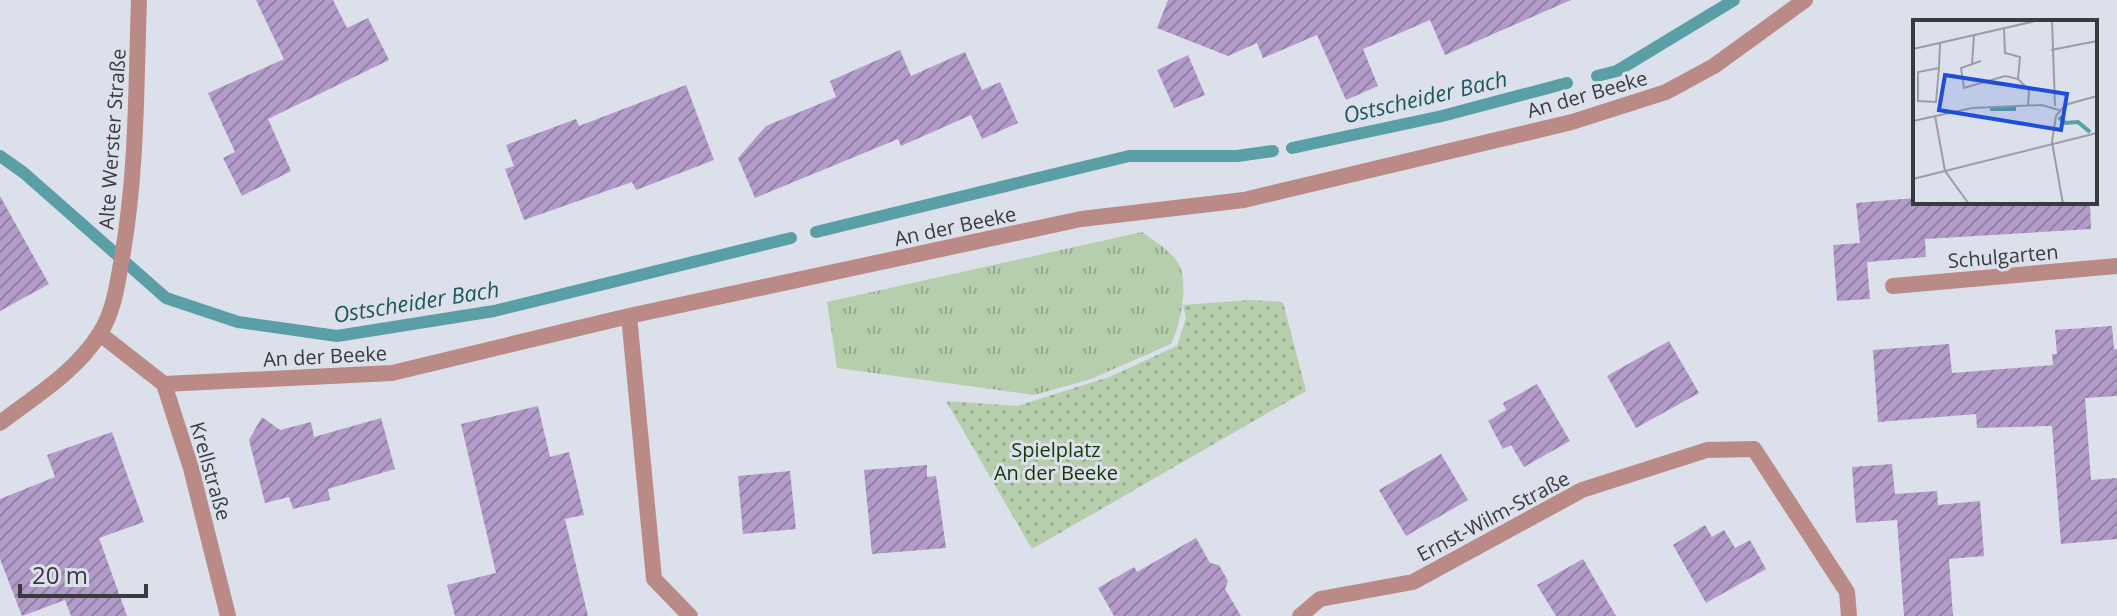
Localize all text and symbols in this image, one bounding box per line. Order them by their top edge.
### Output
inset map [1913,20,2097,204]
street label: Alte Werster Straße [92,48,132,230]
water label: Ostscheider Bach [1340,63,1510,129]
street label: An der Beeke [1524,64,1650,124]
street label: An der Beeke [892,200,1018,252]
street label: Schulgarten [1947,238,2059,274]
water label: Ostscheider Bach [331,273,501,329]
street label: An der Beeke [262,339,388,373]
street label: Krellstraße [184,419,238,523]
park label: Spielplatz An der Beeke [994,436,1118,486]
street label: Ernst-Wilm-Straße [1412,464,1574,568]
scale bar [20,548,146,598]
text: 20 m [32,558,88,591]

